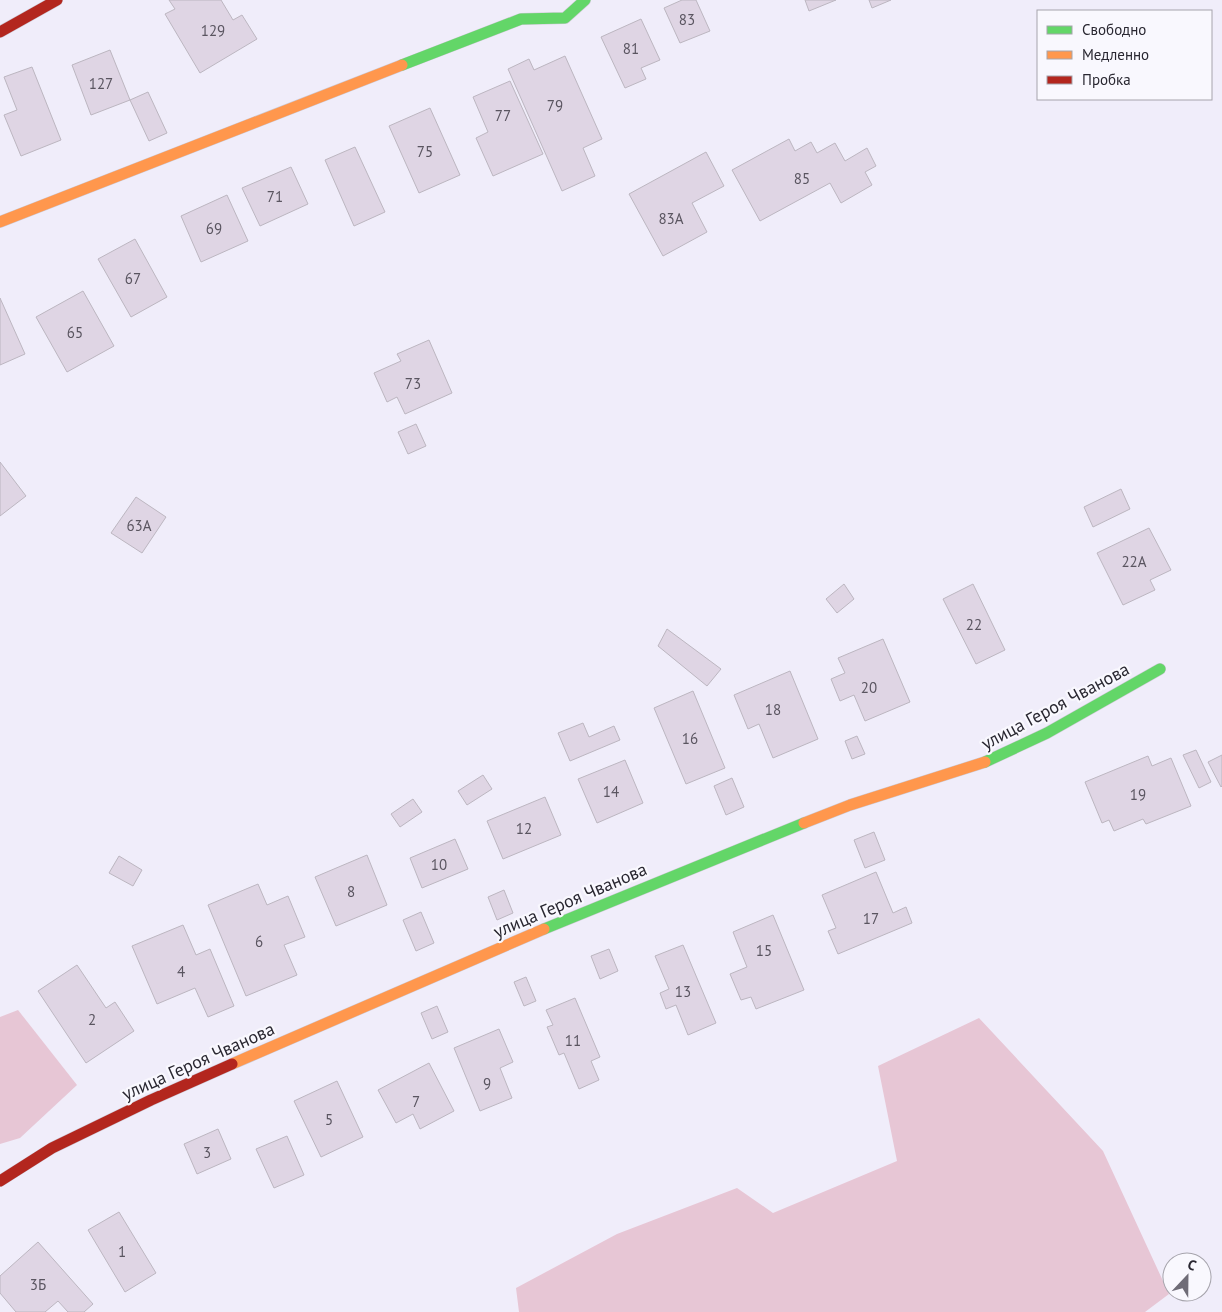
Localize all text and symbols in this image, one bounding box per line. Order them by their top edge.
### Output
house number: 83 [679,10,695,29]
legend [1037,10,1212,100]
text: Свободно [1082,20,1146,39]
house number: 129 [201,21,225,40]
house number: 81 [623,39,639,58]
text: Медленно [1082,45,1149,64]
text: Пробка [1082,70,1131,89]
house number: 127 [89,74,113,93]
house number: 79 [547,96,563,115]
house number: 77 [495,106,511,125]
house number: 75 [417,142,433,161]
house number: 85 [794,169,810,188]
house number: 71 [267,187,283,206]
house number: 83А [658,209,684,228]
house number: 69 [206,219,222,238]
house number: 67 [125,269,141,288]
house number: 65 [67,323,83,342]
house number: 73 [405,374,421,393]
house number: 63А [126,516,152,535]
house number: 22А [1121,552,1147,571]
house number: 22 [966,615,982,634]
street label: улица Героя Чванова [977,657,1133,755]
house number: 20 [861,678,877,697]
house number: 18 [765,700,781,719]
house number: 16 [682,729,698,748]
house number: 14 [603,782,619,801]
house number: 19 [1130,785,1146,804]
house number: 12 [516,819,532,838]
house number: 10 [431,855,447,874]
street label: улица Героя Чванова [490,857,650,943]
house number: 8 [347,882,355,901]
house number: 17 [863,909,879,928]
house number: 6 [255,932,263,951]
house number: 15 [756,941,772,960]
house number: 4 [177,962,185,981]
house number: 13 [675,982,691,1001]
house number: 2 [88,1010,96,1029]
street label: улица Героя Чванова [118,1017,278,1105]
house number: 11 [565,1031,581,1050]
house number: 9 [483,1074,491,1093]
house number: 7 [412,1092,420,1111]
house number: 5 [325,1110,333,1129]
house number: 3 [203,1143,211,1162]
house number: 1 [118,1242,126,1261]
north arrow [1162,1252,1212,1302]
text: С [1185,1255,1199,1275]
house number: 3Б [30,1275,46,1294]

